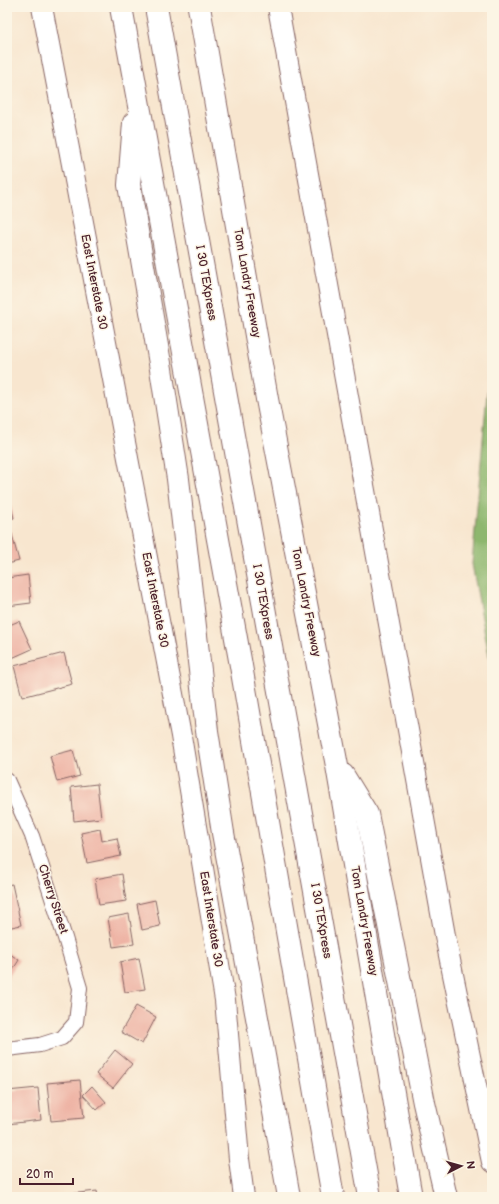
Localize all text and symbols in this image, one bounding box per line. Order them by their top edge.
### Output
street label: Tom Landry Freeway [230,227,264,340]
street label: East Interstate 30 [77,233,111,331]
street label: I 30 TEXpress [192,244,220,322]
street label: Tom Landry Freeway [288,546,324,659]
street label: East Interstate 30 [138,551,172,649]
street label: I 30 TEXpress [249,563,277,641]
street label: Cherry Street [35,862,71,936]
street label: Tom Landry Freeway [347,865,381,978]
street label: East Interstate 30 [196,870,226,968]
street label: I 30 TEXpress [307,882,335,960]
north arrow [441,1146,481,1186]
scale bar [20,1160,73,1186]
text: N [464,1160,477,1170]
text: 20 m [26,1167,53,1182]

